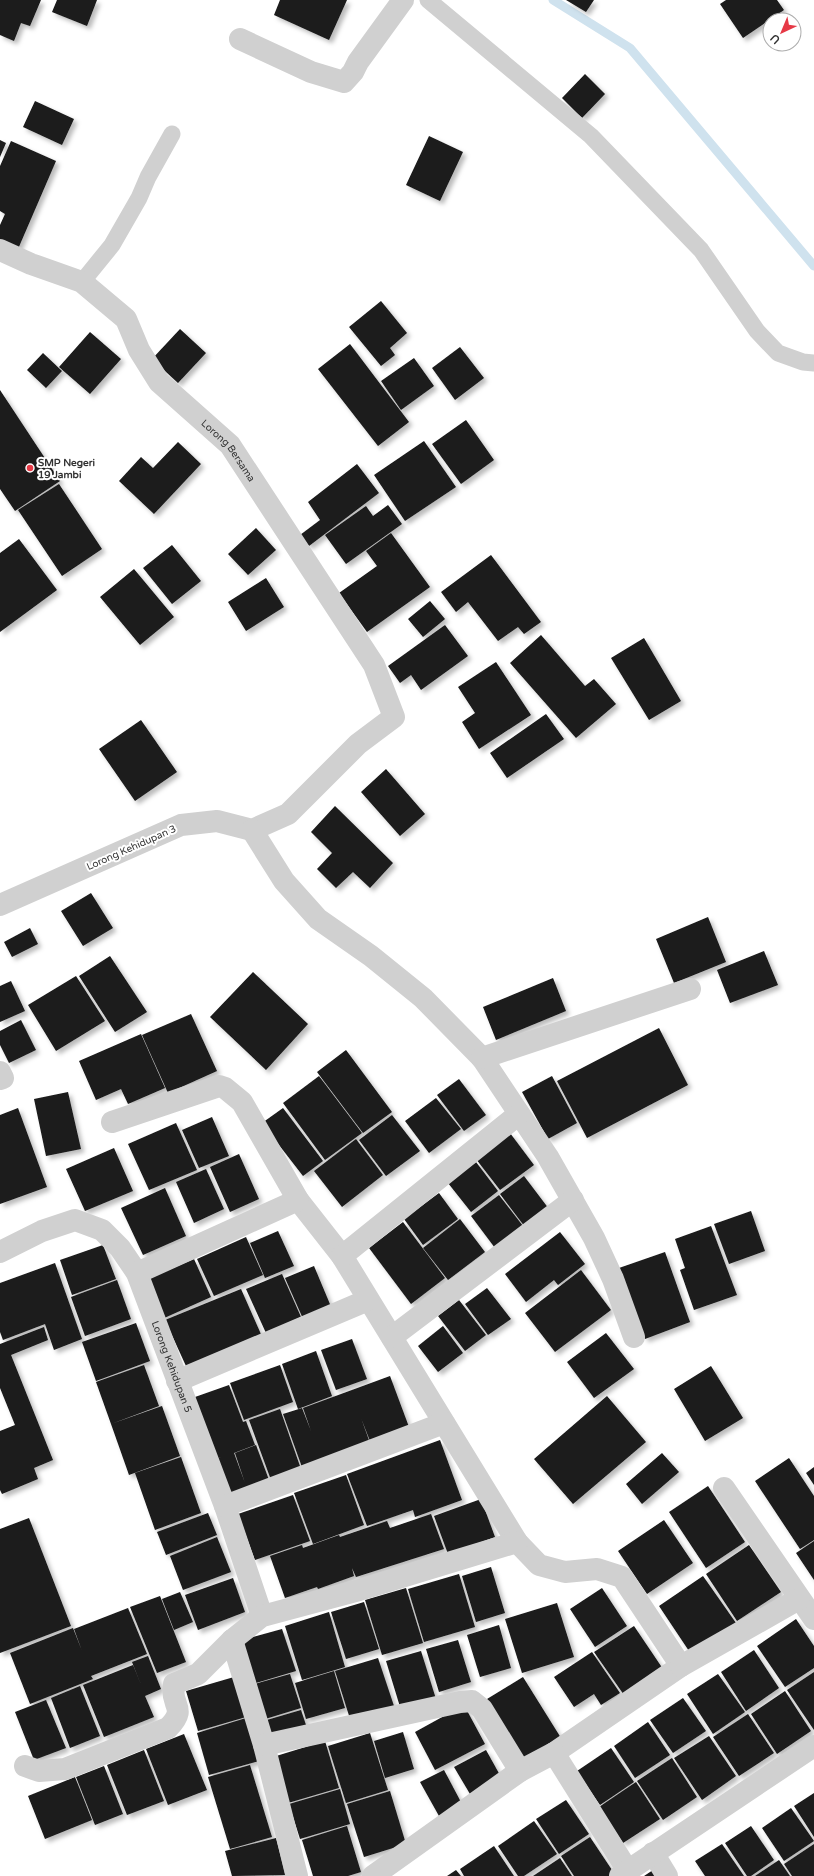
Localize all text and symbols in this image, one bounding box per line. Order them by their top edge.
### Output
north arrow [762,12,802,52]
text: U [768,31,783,46]
street label: Lorong Bersama [198,417,257,484]
place label: SMP Negeri 19 Jambi [38,457,95,481]
marker: SMP Negeri 19 Jambi [25,463,35,473]
street label: Lorong Kehidupan 3 [85,823,178,873]
street label: Lorong Kehidupan 5 [149,1319,194,1414]

